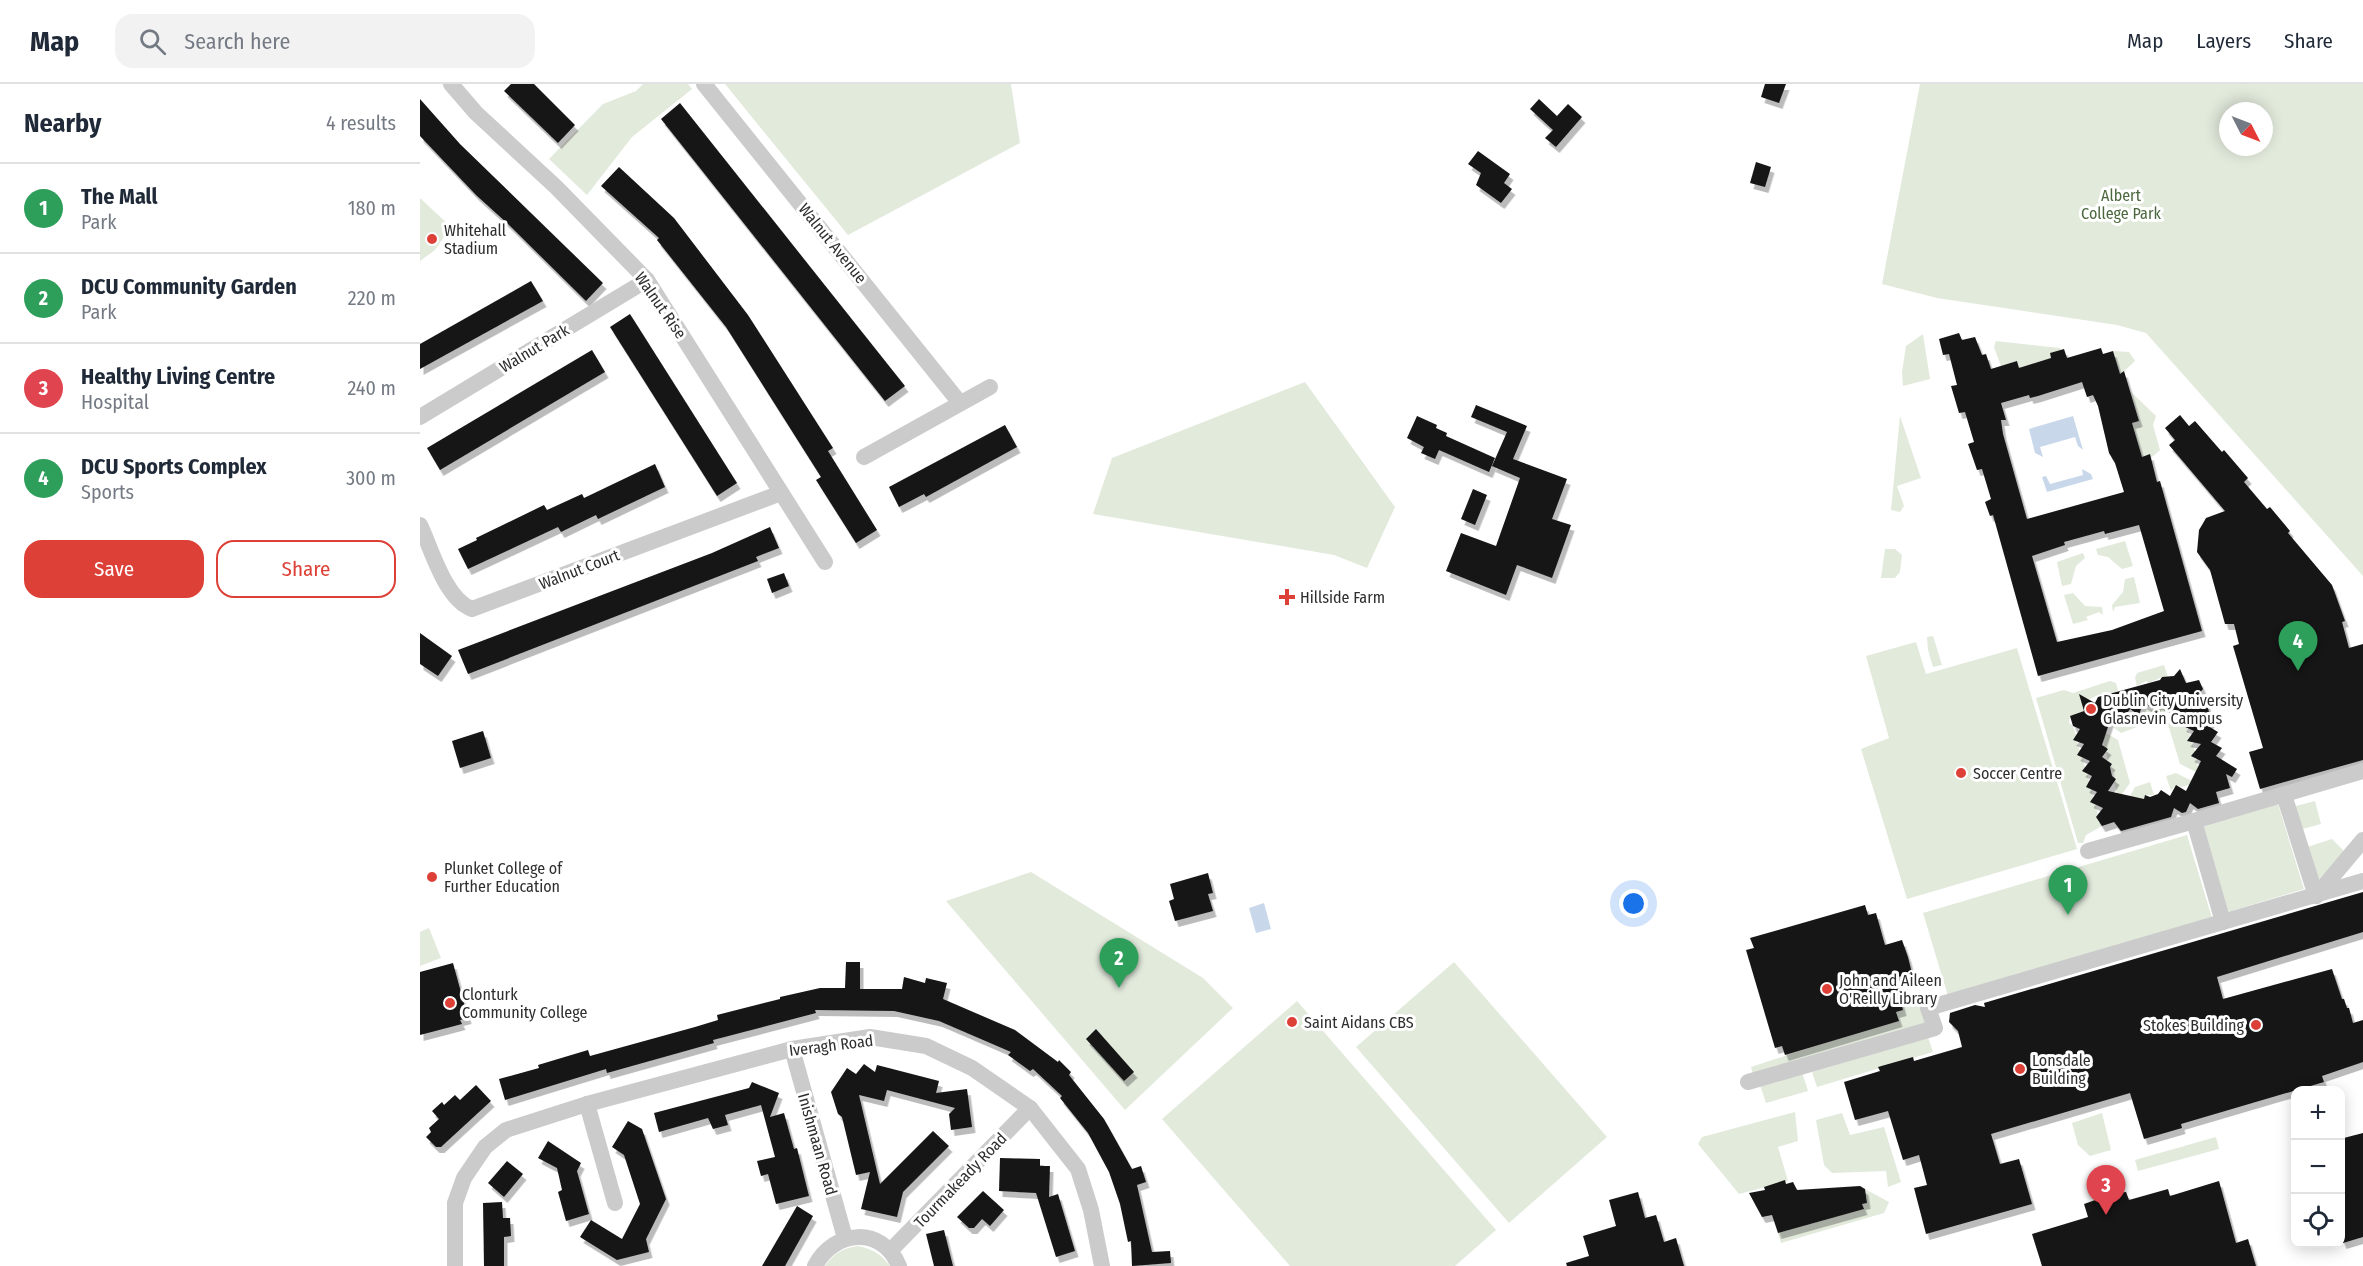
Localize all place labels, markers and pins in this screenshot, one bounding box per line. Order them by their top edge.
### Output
place label: Whitehall Stadium [444,221,506,258]
marker: Whitehall Stadium [425,232,439,246]
marker: Hillside Farm [1278,588,1296,606]
place label: Hillside Farm [1300,588,1385,607]
pin: 4 [2278,622,2318,671]
place label: Dublin City University Glasnevin Campus [2103,691,2244,728]
marker: Dublin City University Glasnevin Campus [2084,702,2098,716]
place label: Soccer Centre [1973,764,2062,783]
marker: Soccer Centre [1954,766,1968,780]
place label: Plunket College of Further Education [444,859,563,896]
pin: 1 [2048,866,2088,915]
marker: Plunket College of Further Education [425,870,439,884]
pin: 2 [1100,938,1138,988]
place label: John and Aileen O'Reilly Library [1839,971,1942,1008]
marker: John and Aileen O'Reilly Library [1820,982,1834,996]
place label: Clonturk Community College [462,985,588,1022]
marker: Clonturk Community College [443,996,457,1010]
place label: Saint Aidans CBS [1304,1013,1414,1032]
marker: Saint Aidans CBS [1285,1015,1299,1029]
place label: Stokes Building [2143,1016,2244,1035]
marker: Stokes Building [2249,1018,2263,1032]
place label: Lonsdale Building [2032,1051,2091,1088]
marker: Lonsdale Building [2013,1062,2027,1076]
pin: 3 [2086,1166,2126,1215]

